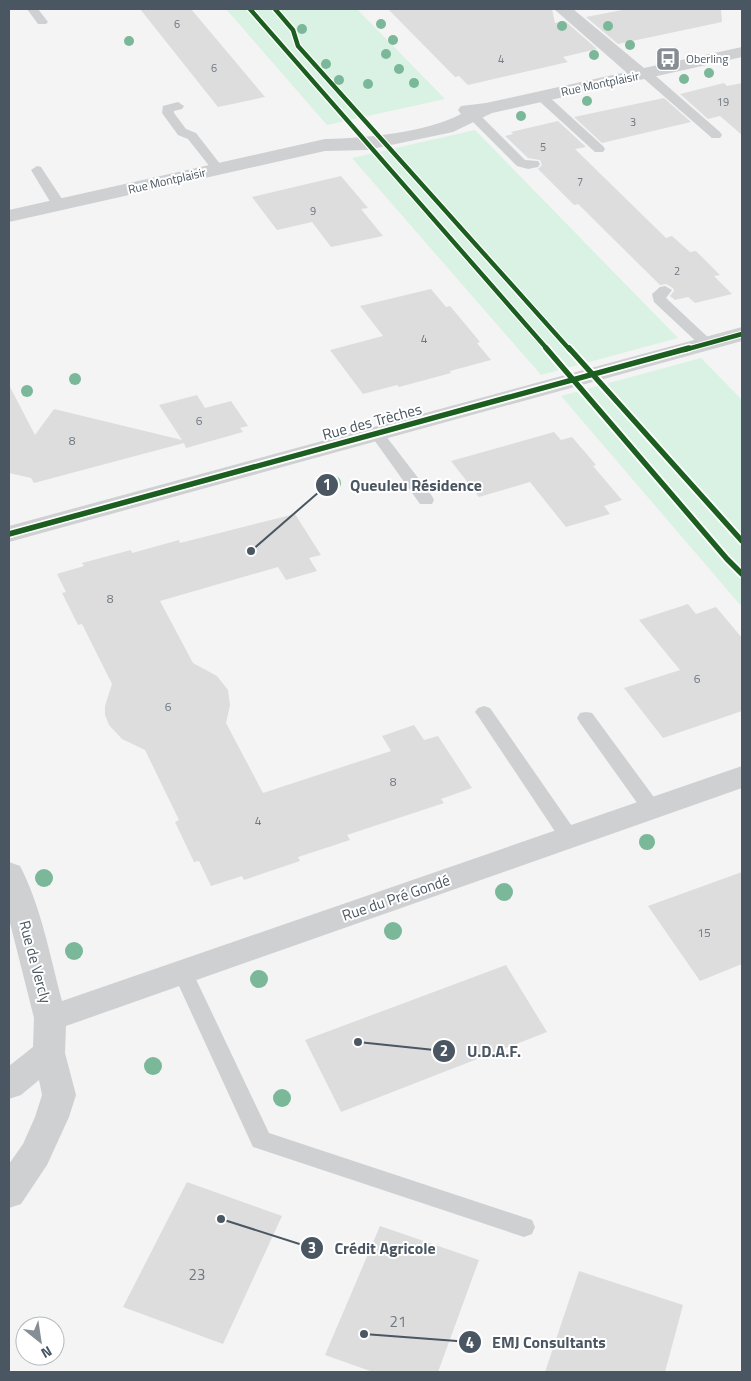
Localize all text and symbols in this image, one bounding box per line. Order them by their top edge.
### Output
house number: 6 [174,16,180,32]
bus stop icon: Oberling [655,46,681,72]
place label: Oberling [686,49,728,68]
house number: 4 [498,51,504,67]
house number: 6 [211,60,217,76]
street label: Rue Montplaisir [559,66,641,101]
house number: 19 [717,94,729,110]
house number: 3 [630,114,636,130]
house number: 5 [540,139,546,155]
street label: Rue Montplaisir [126,162,208,199]
house number: 7 [577,174,583,190]
house number: 9 [310,203,316,219]
house number: 2 [674,263,680,279]
house number: 4 [421,329,428,348]
street label: Rue des Trèches [320,397,424,446]
house number: 6 [196,411,203,430]
house number: 8 [69,431,76,450]
callout: Queuleu Résidence [315,470,491,501]
text: 1 [323,473,331,496]
text: Queuleu Résidence [350,473,482,497]
house number: 8 [107,589,114,608]
house number: 6 [694,669,701,688]
house number: 6 [165,697,172,716]
house number: 8 [390,772,397,791]
house number: 4 [255,811,262,830]
street label: Rue du Pré Gondé [339,868,453,927]
street label: Rue de Vercly [13,918,58,1006]
house number: 15 [697,923,711,942]
callout: U.D.A.F. [432,1035,531,1066]
text: 2 [440,1039,448,1062]
text: U.D.A.F. [467,1039,521,1063]
callout: Crédit Agricole [299,1233,446,1264]
text: 3 [308,1236,316,1259]
text: Crédit Agricole [334,1236,436,1260]
house number: 23 [189,1263,205,1286]
house number: 21 [390,1310,406,1333]
north arrow [15,1316,65,1366]
callout: EMJ Consultants [458,1327,616,1358]
text: EMJ Consultants [492,1330,606,1354]
text: 4 [466,1331,474,1354]
text: N [37,1341,56,1364]

